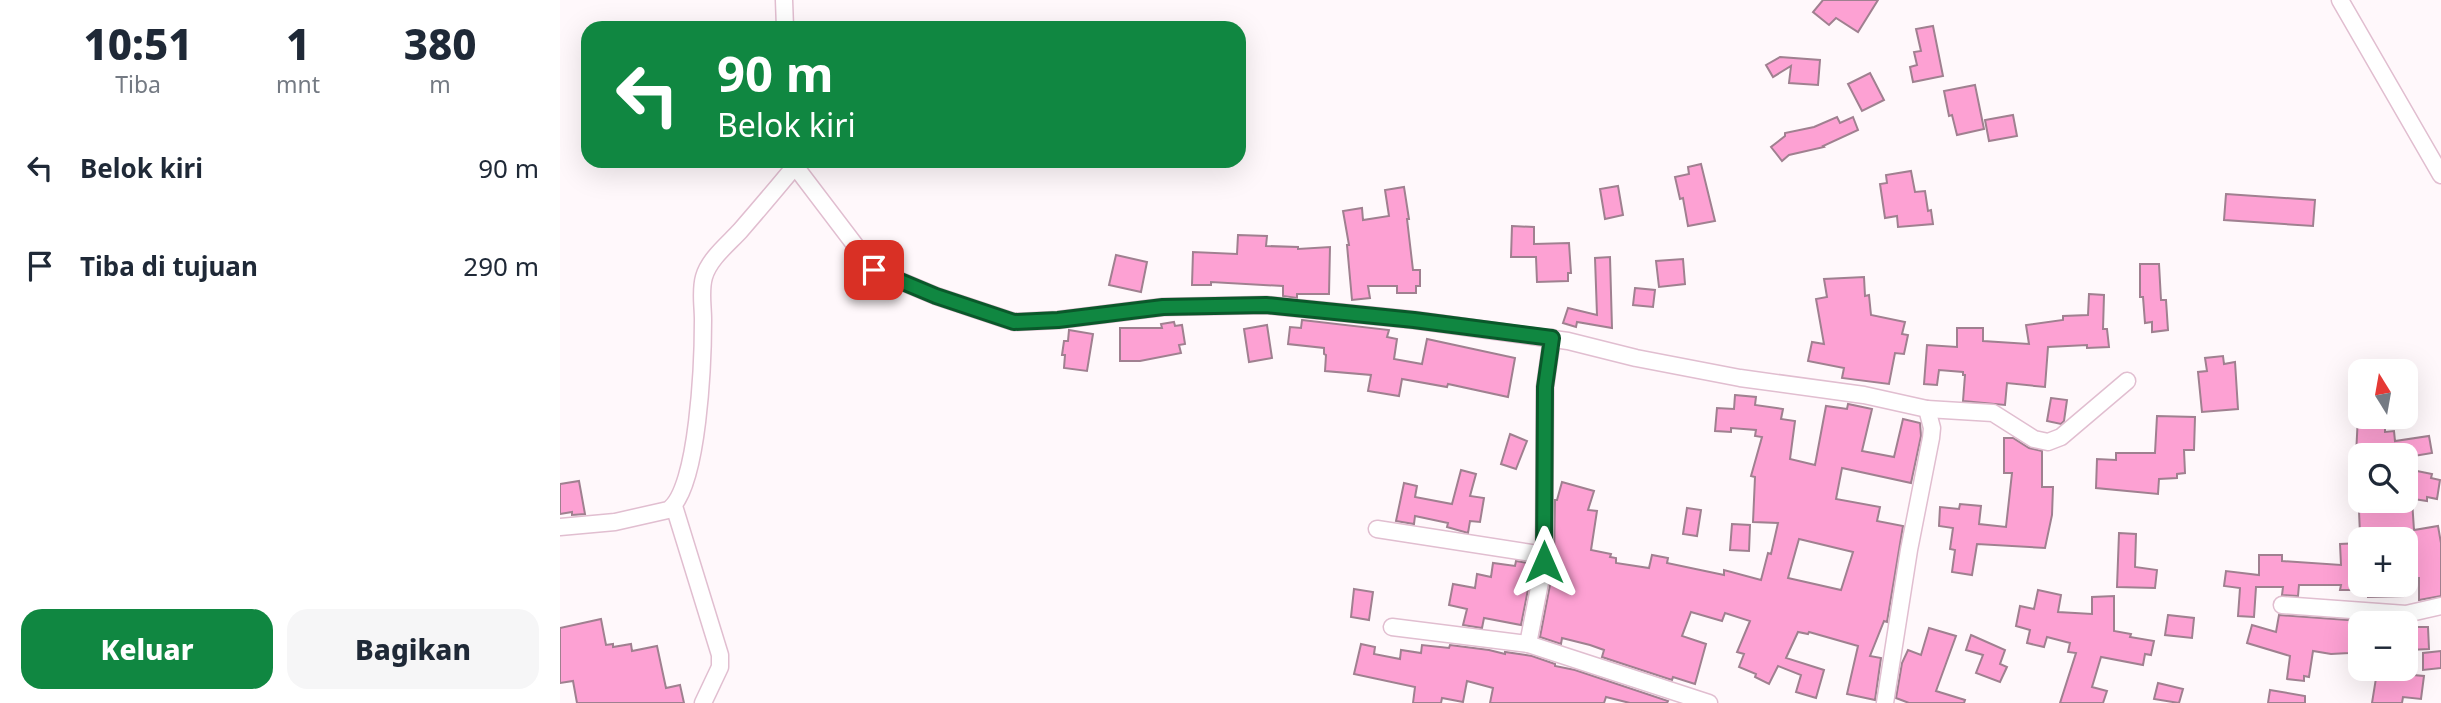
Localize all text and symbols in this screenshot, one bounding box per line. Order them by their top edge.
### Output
text: 10:51 [84,15,193,72]
text: 1 [286,15,310,72]
text: 380 [404,15,476,72]
text: 90 m [717,40,834,106]
icon: left [602,49,693,140]
text: Tiba [115,68,161,100]
text: mnt [276,68,320,100]
text: m [429,68,451,100]
text: Belok kiri [717,103,856,146]
icon: left [21,149,59,187]
text: Belok kiri [80,150,203,186]
text: 90 m [478,150,539,186]
pin [844,240,904,300]
icon: arrive [21,247,59,285]
text: Tiba di tujuan [80,248,258,284]
text: 290 m [463,248,539,284]
icon: arrive [855,251,893,289]
north arrow [2348,359,2418,429]
map controls [2348,359,2418,681]
button: search [2348,443,2418,513]
position arrow [1507,525,1581,599]
button: + [2348,527,2418,597]
button: Keluar [21,609,273,689]
button: Bagikan [287,609,539,689]
button: − [2348,611,2418,681]

